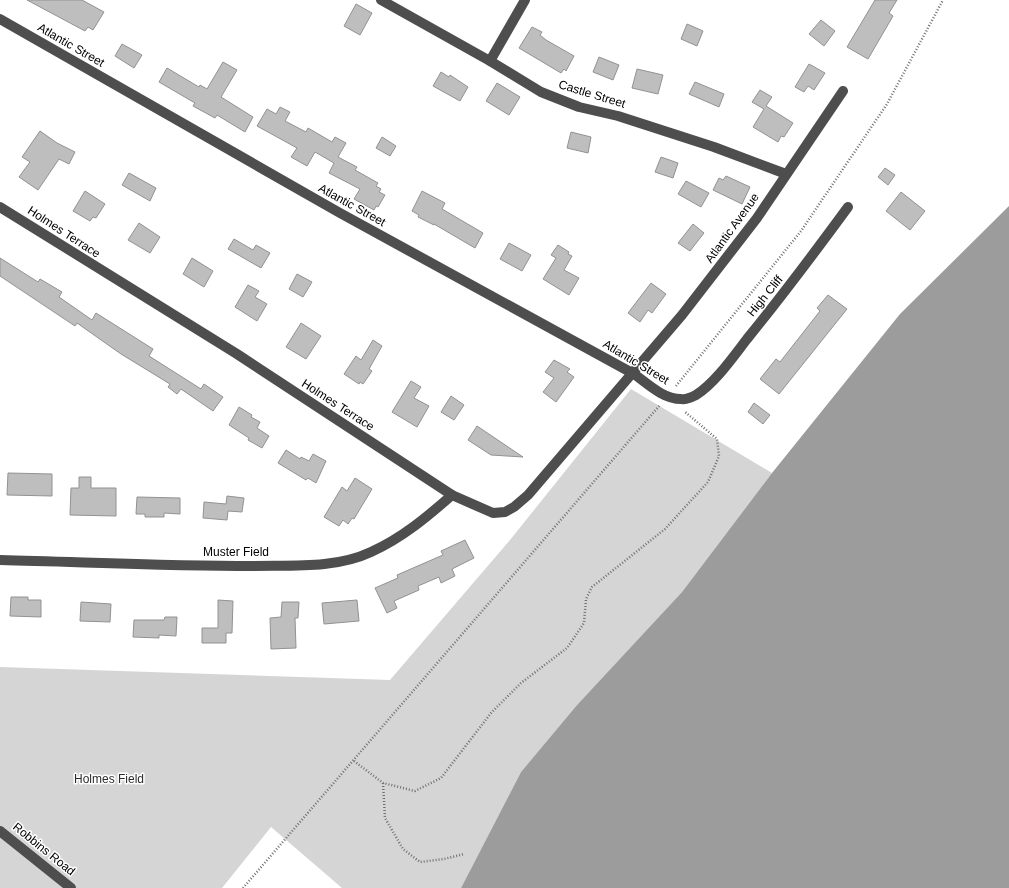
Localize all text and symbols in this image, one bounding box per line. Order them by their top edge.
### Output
street label: Atlantic Street [35,20,107,70]
street label: Castle Street [557,77,628,111]
street label: Atlantic Street [316,181,389,230]
street label: Atlantic Avenue [702,190,762,265]
street label: Holmes Terrace [25,203,103,261]
street label: High Cliff [744,272,786,319]
street label: Atlantic Street [600,337,672,388]
street label: Holmes Terrace [299,376,377,434]
street label: Muster Field [203,545,269,559]
park label: Holmes Field [74,772,144,786]
street label: Robbins Road [10,820,78,878]

